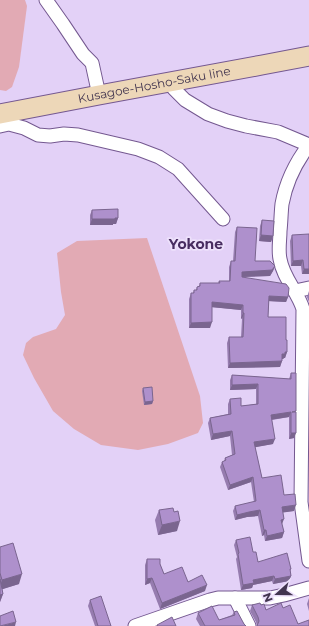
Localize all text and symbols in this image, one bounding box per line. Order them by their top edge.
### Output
street label: Kusagoe-Hosho-Saku line [77,63,232,106]
district label: Yokone [168,235,223,253]
north arrow [257,574,297,614]
text: N [260,591,276,604]

